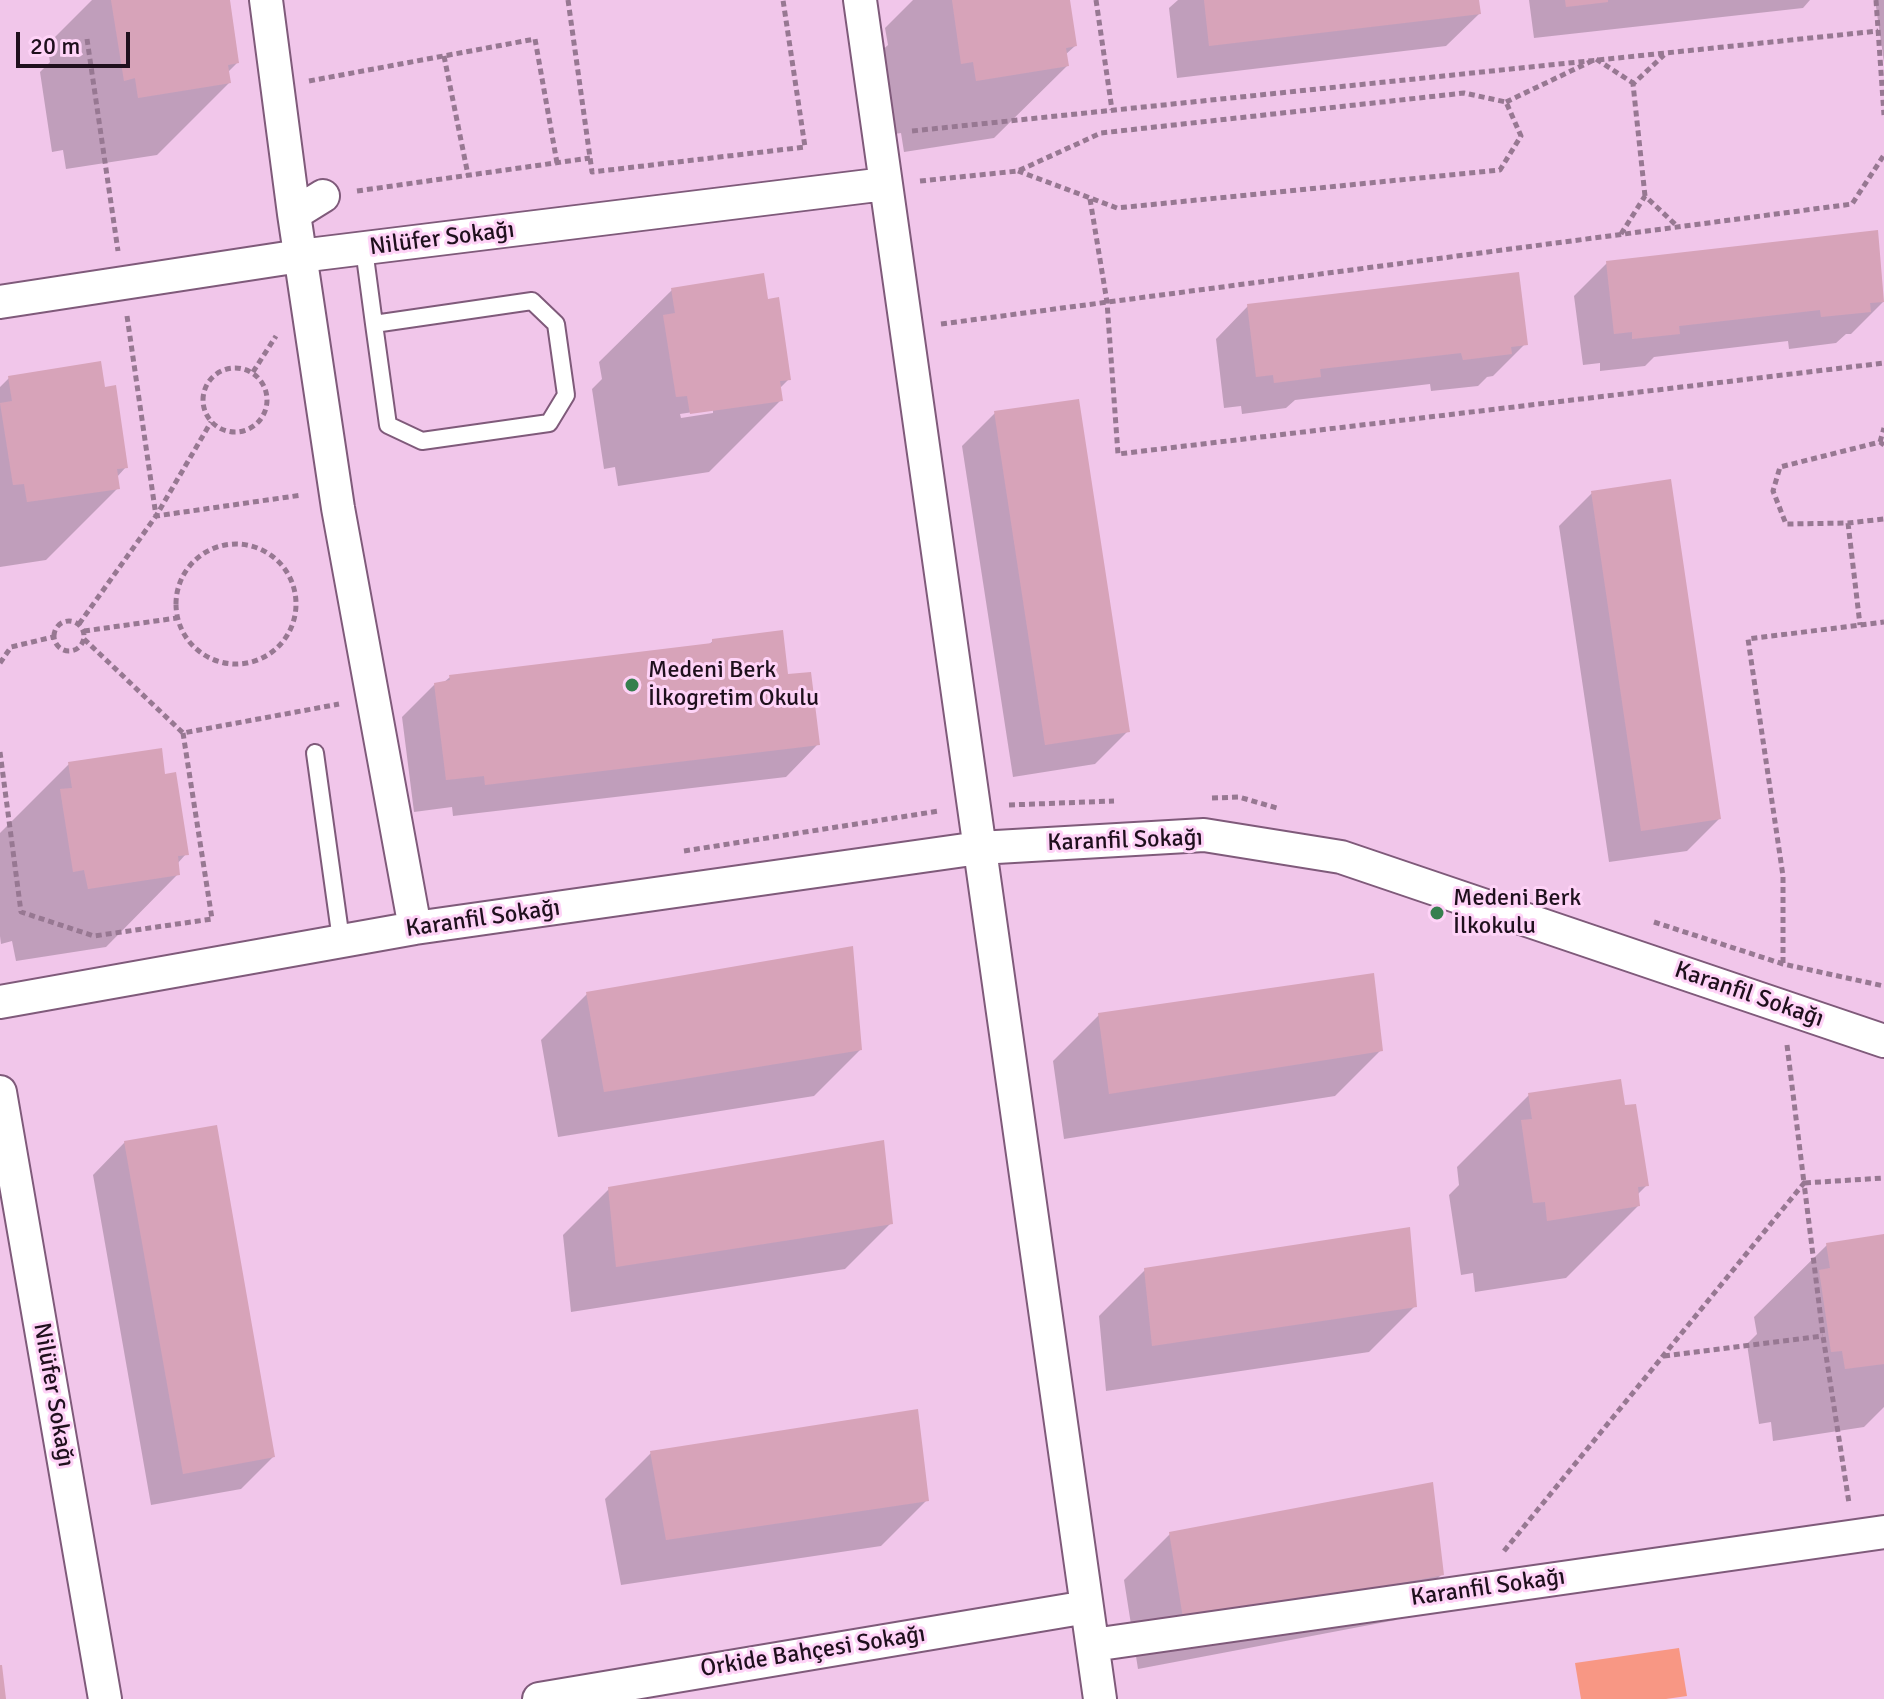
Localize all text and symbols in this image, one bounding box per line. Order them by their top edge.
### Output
scale bar [20,16,134,66]
text: 20 m [30,31,80,61]
street label: Nilüfer Sokağı [368,216,516,262]
place label: Medeni Berk İlkogretim Okulu [648,657,819,713]
marker: Medeni Berk İlkogretim Okulu [623,676,641,694]
street label: Karanfil Sokağı [1047,824,1203,858]
place label: Medeni Berk İlkokulu [1453,885,1581,941]
street label: Karanfil Sokağı [404,894,562,944]
marker: Medeni Berk İlkokulu [1428,904,1446,922]
street label: Karanfil Sokağı [1671,956,1827,1034]
street label: Nilüfer Sokağı [26,1321,80,1469]
street label: Karanfil Sokağı [1409,1563,1567,1613]
street label: Orkide Bahçesi Sokağı [698,1620,928,1684]

